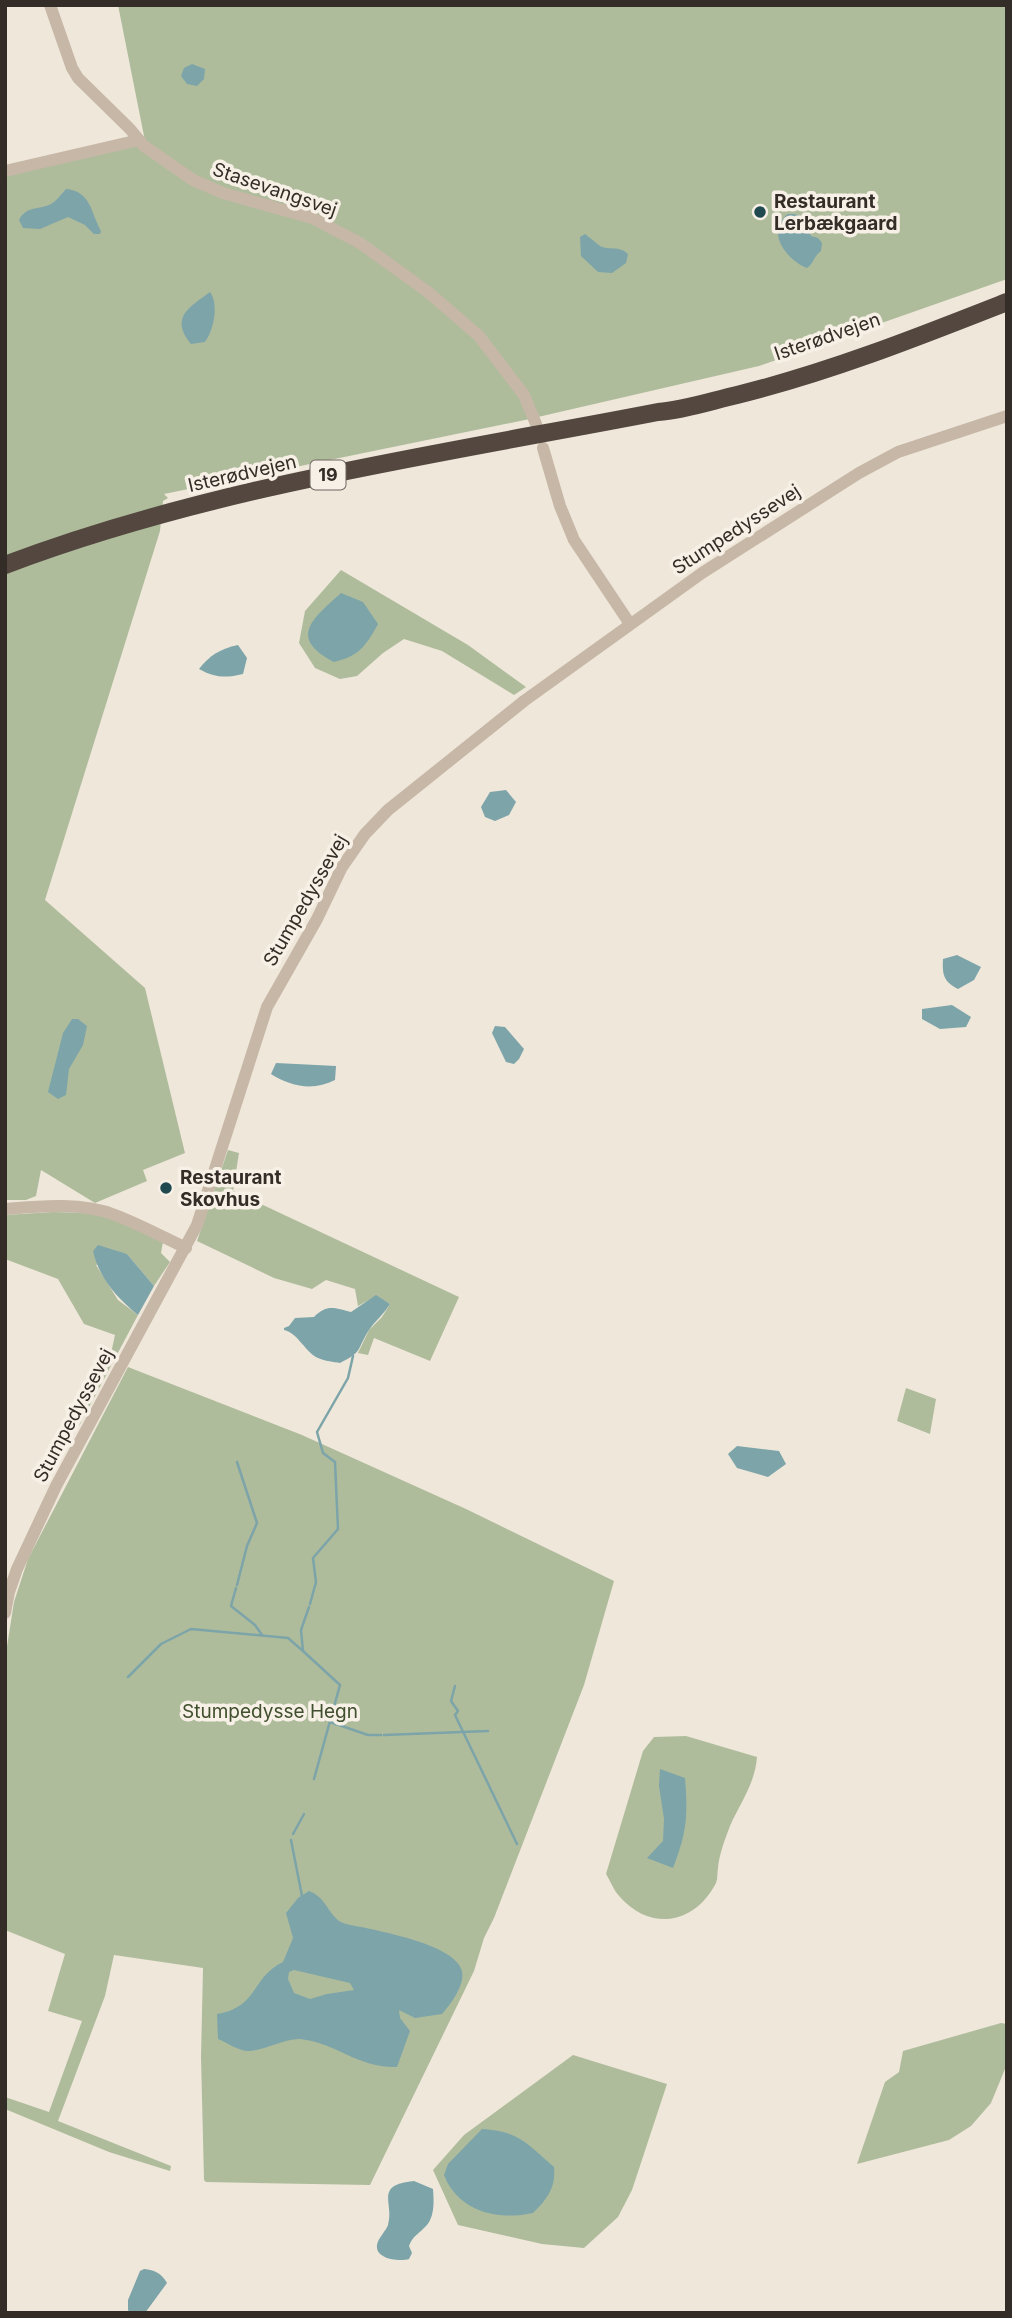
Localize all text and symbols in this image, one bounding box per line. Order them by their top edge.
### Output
street label: Stasevangsvej [210,157,340,222]
place label: Restaurant Lerbækgaard [774,190,897,235]
marker: Restaurant Lerbækgaard [752,204,768,220]
street label: Isterødvejen [771,308,883,365]
street label: Isterødvejen [186,450,299,497]
road number: 19 [310,461,346,490]
street label: Stumpedyssevej [668,479,805,579]
street label: Stumpedyssevej [258,830,352,970]
place label: Restaurant Skovhus [180,1166,281,1211]
marker: Restaurant Skovhus [158,1180,174,1196]
street label: Stumpedyssevej [29,1344,118,1486]
park label: Stumpedysse Hegn [182,1700,358,1723]

